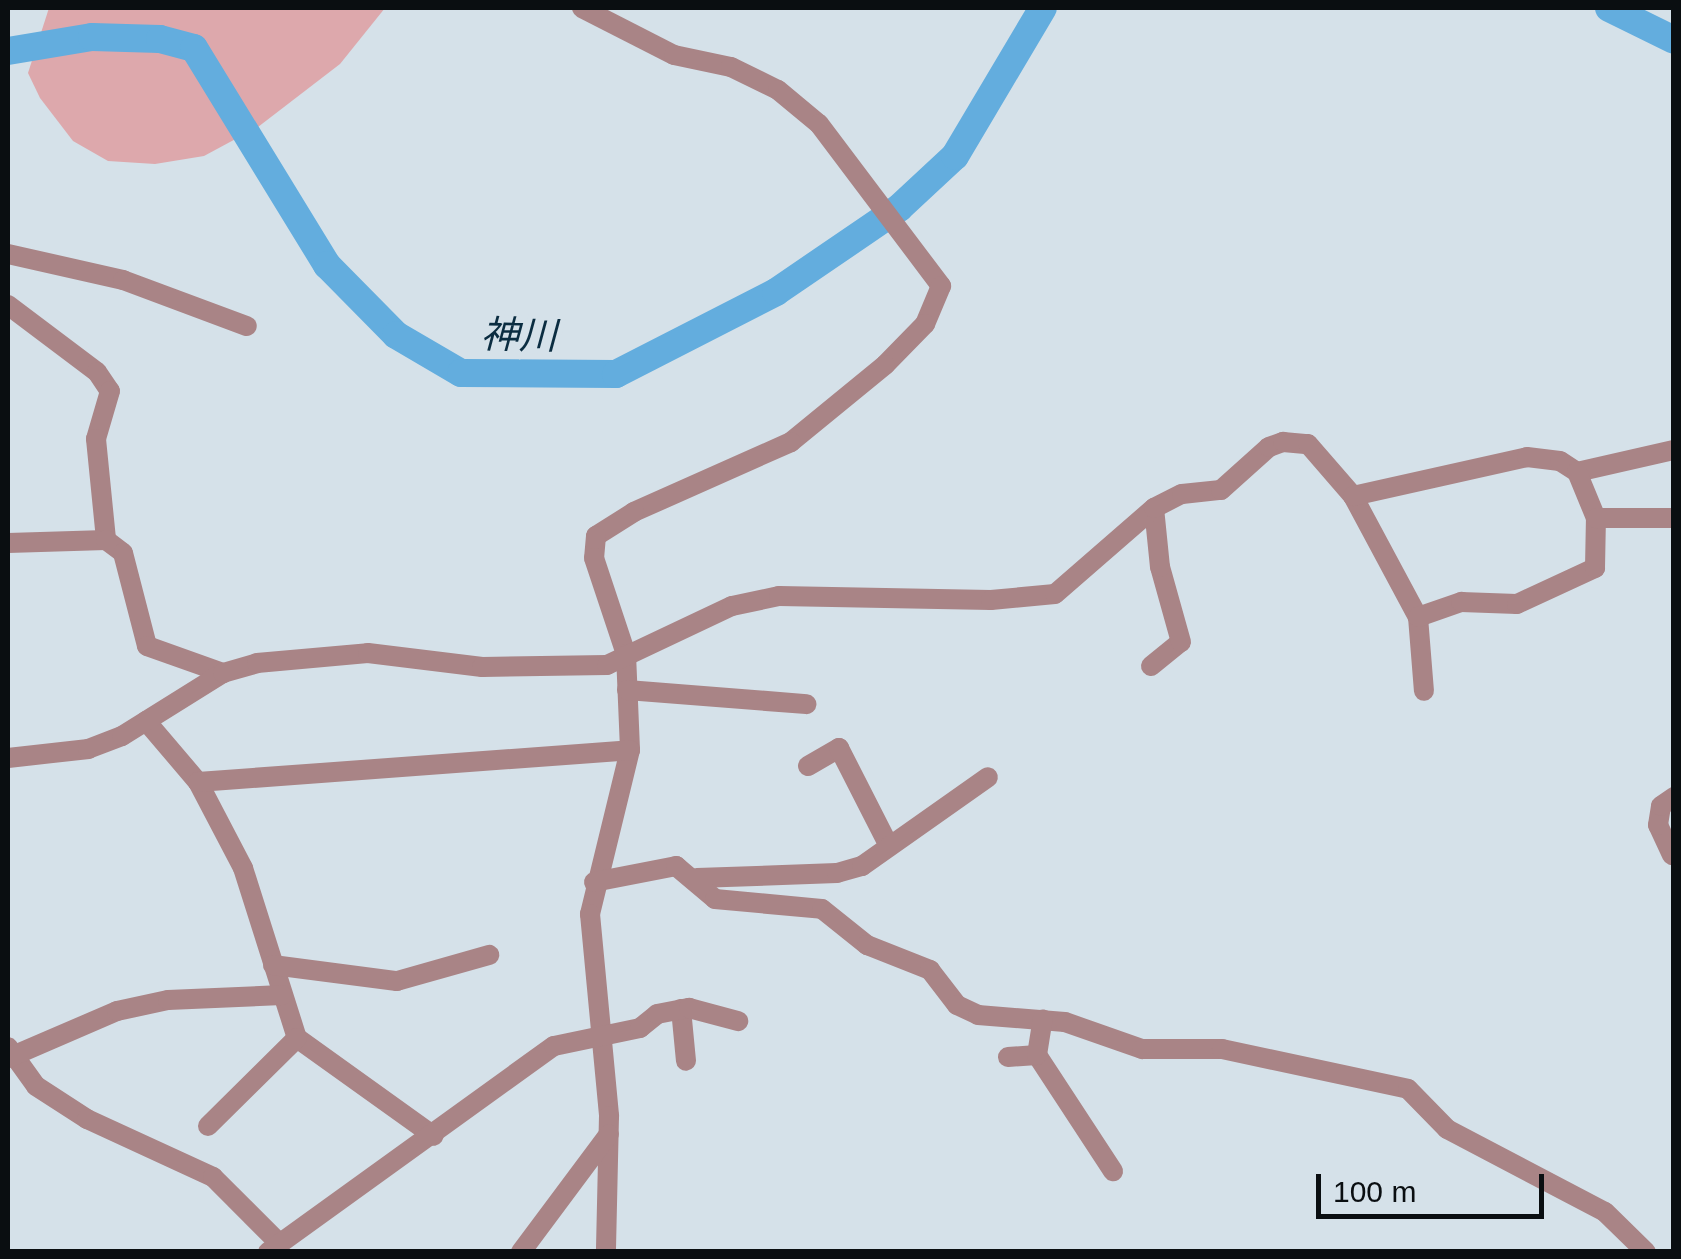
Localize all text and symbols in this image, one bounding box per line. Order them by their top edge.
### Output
water label: 神川 [481,313,557,359]
scale bar [1321,1154,1548,1216]
text: 100 m [1333,1175,1416,1208]

